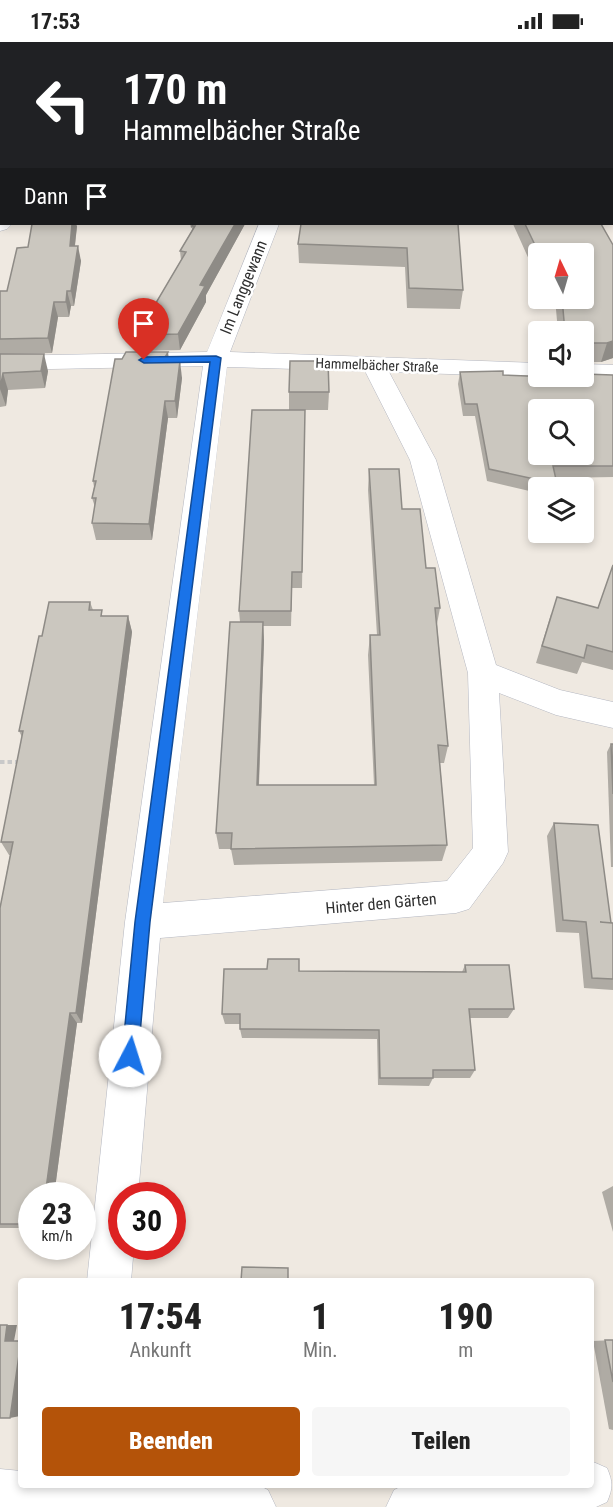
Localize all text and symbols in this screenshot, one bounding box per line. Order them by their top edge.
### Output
text: 17:53 [30,9,81,34]
text: 170 m [123,65,228,114]
icon: left [24,66,102,144]
text: Hammelbächer Straße [123,115,360,147]
icon: arrive [80,180,113,213]
text: Dann [24,184,68,209]
street label: Im Langgewann [216,237,271,337]
north arrow [528,243,594,309]
map controls [528,243,594,543]
pin [118,298,169,360]
icon: arrive [127,307,160,340]
button: sound [528,321,594,387]
street label: Hammelbächer Straße [315,355,439,375]
button: search [528,399,594,465]
button: layers [528,477,594,543]
street label: Hinter den Gärten [325,889,437,918]
position arrow [98,1024,162,1088]
speed limit sign: 30 [108,1182,186,1260]
text: 23 [42,1196,72,1231]
text: km/h [42,1227,72,1245]
text: 17:54 [119,1296,202,1338]
text: 1 [311,1296,329,1338]
text: 190 [438,1296,493,1338]
text: Ankunft [130,1338,191,1362]
text: Min. [303,1338,338,1362]
text: m [458,1338,473,1362]
button: Beenden [42,1407,300,1476]
button: Teilen [312,1407,570,1476]

